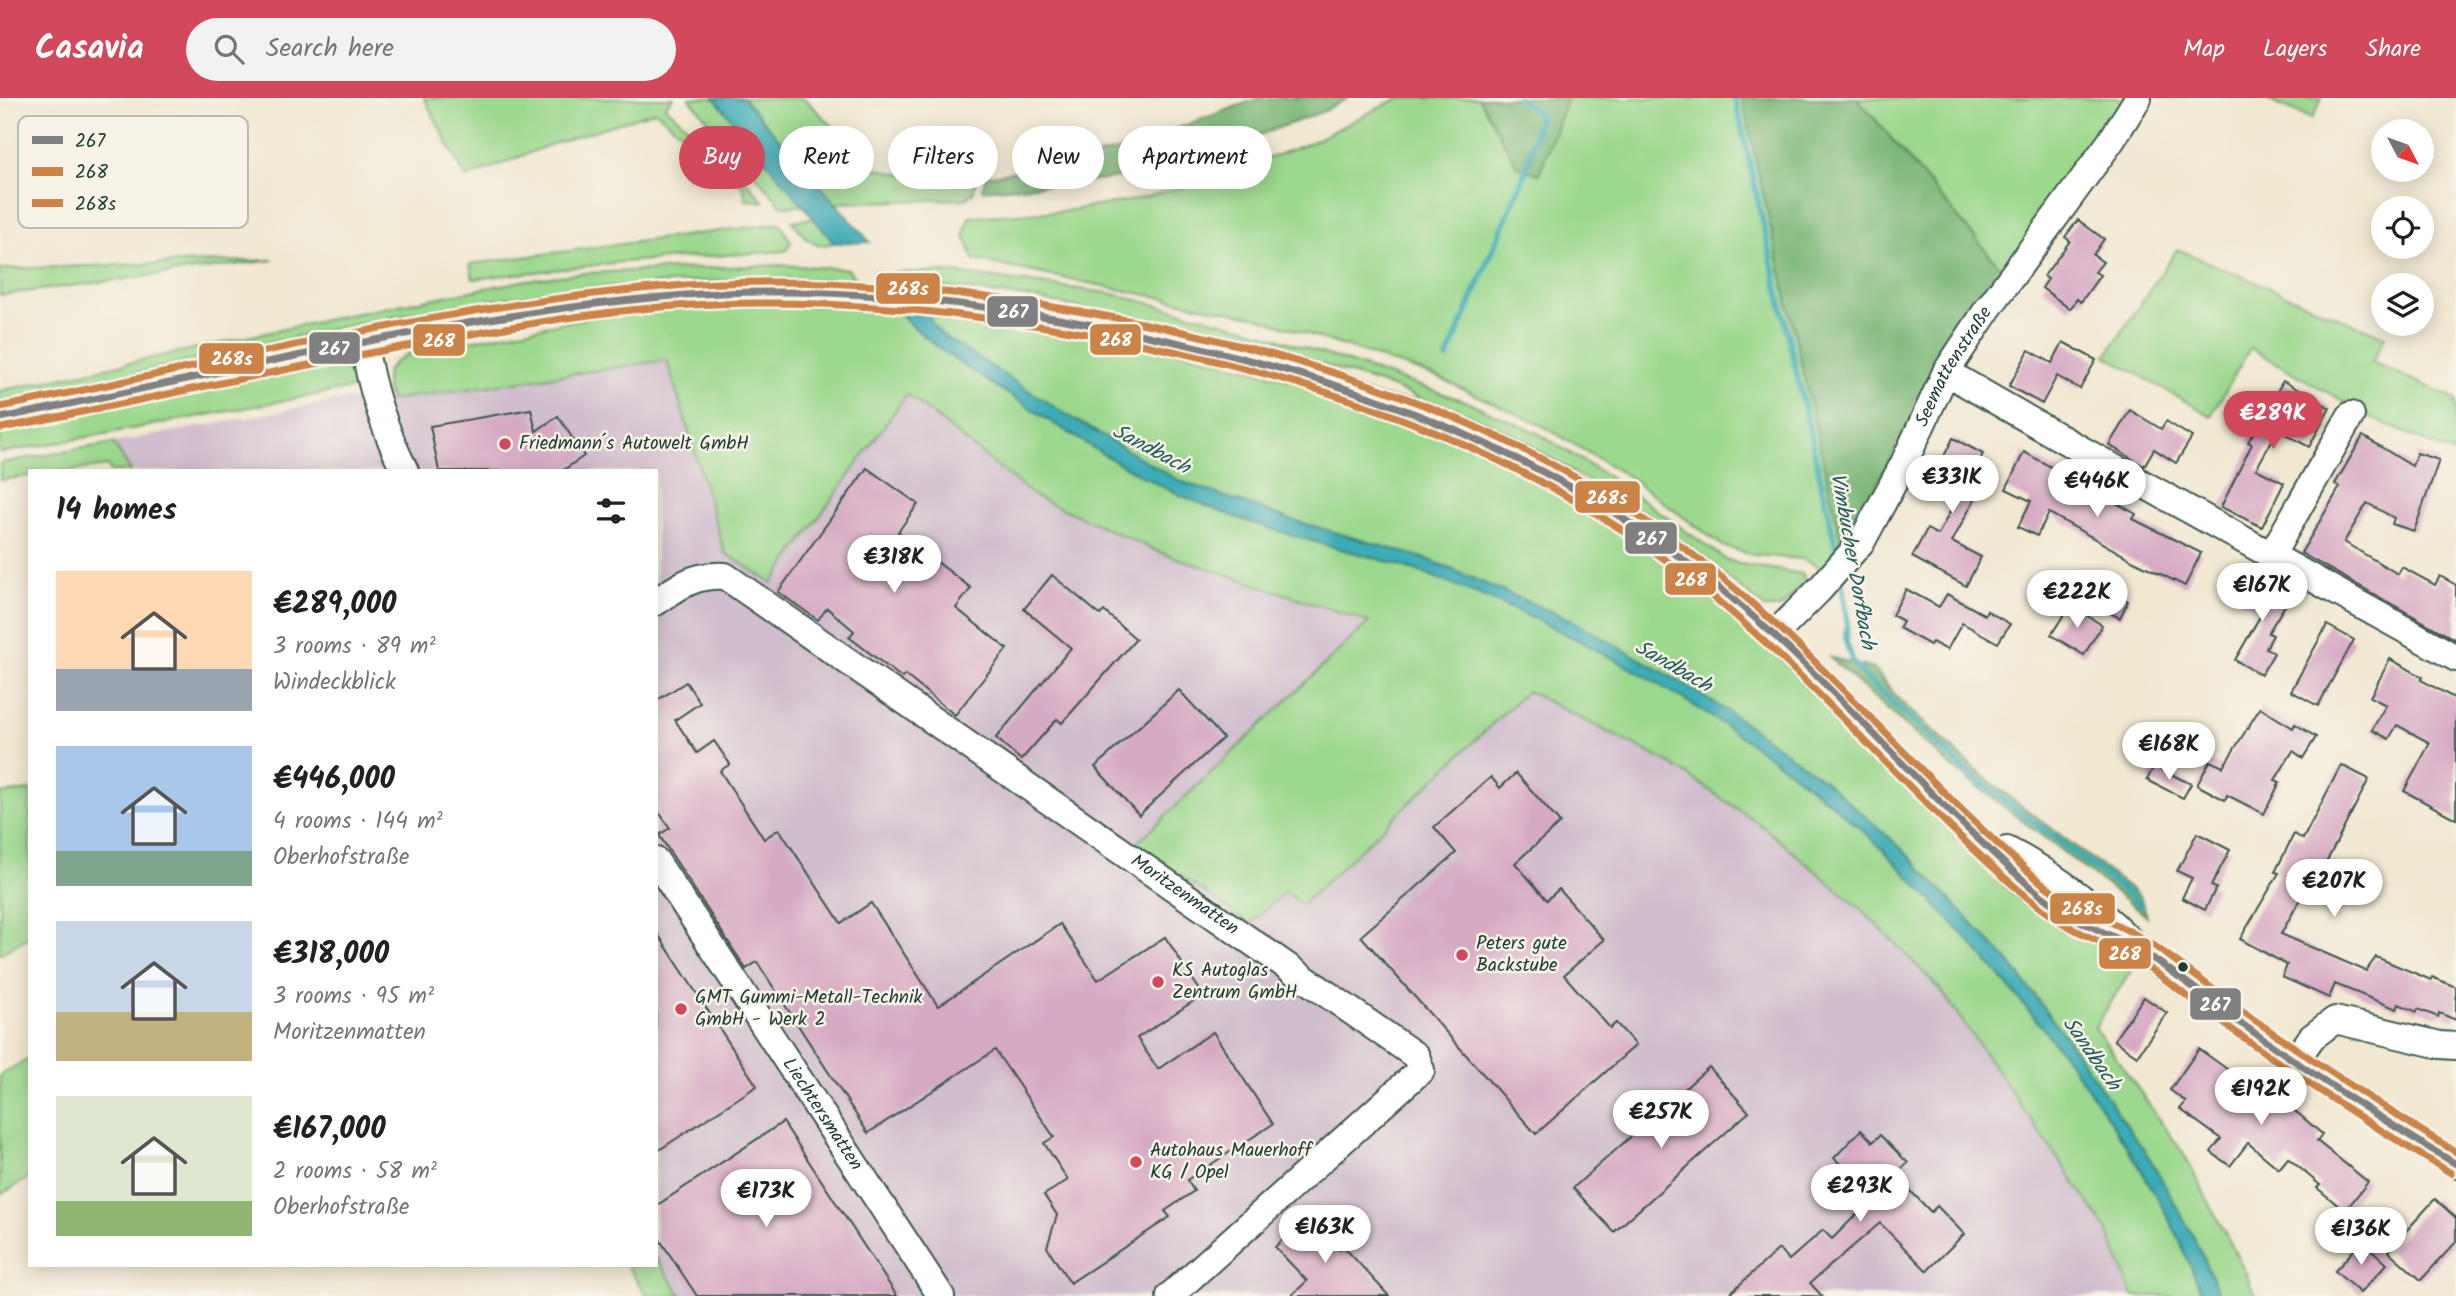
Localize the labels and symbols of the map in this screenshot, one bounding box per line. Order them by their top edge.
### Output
legend [18,116,248,228]
north arrow [2371,119,2434,182]
text: 267 [75,127,107,157]
text: 268 [75,158,109,188]
text: 268s [75,190,116,220]
line badge: 268s [875,272,941,305]
text: 268s [887,275,929,305]
line badge: 267 [986,295,1039,328]
text: 267 [998,298,1029,328]
street label: Seemattenstraße [1908,300,2001,432]
line badge: 268 [412,323,466,357]
line badge: 268 [1089,323,1142,356]
text: 268 [1100,326,1133,356]
text: 268 [423,327,456,357]
line badge: 267 [308,331,361,365]
text: 267 [319,335,350,365]
line badge: 268s [198,342,265,375]
text: 268s [211,345,253,375]
pin: €289K [2224,392,2322,451]
water label: Sandbach [1106,416,1197,485]
place label: Friedmann´s Autowelt GmbH [519,429,749,459]
marker: Friedmann´s Autowelt GmbH [497,436,513,452]
pin: €331K [1903,456,2001,515]
pin: €446K [2048,460,2146,519]
water label: Vimbucher Dorfbach [1820,470,1884,654]
line badge: 268s [1574,480,1641,514]
text: 268s [1586,484,1628,514]
line badge: 267 [1624,521,1678,555]
text: 267 [1636,525,1667,555]
pin: €318K [845,536,943,595]
line badge: 268 [1664,562,1717,596]
pin: €167K [2213,564,2311,623]
text: 268 [1675,566,1708,596]
pin: €222K [2028,570,2126,630]
water label: Sandbach [1628,632,1719,703]
pin: €168K [2120,722,2218,782]
street label: Moritzenmatten [1124,847,1245,944]
pin: €207K [2285,860,2383,919]
line badge: 268s [2049,892,2116,925]
text: 268s [2061,895,2103,925]
place label: Peters gute Backstube [1476,929,1567,981]
line badge: 268 [2098,937,2152,970]
text: 268 [2109,940,2142,970]
marker: Peters gute Backstube [1454,947,1470,963]
place label: KS Autoglas Zentrum GmbH [1172,956,1297,1008]
unlabelled marker [2176,960,2190,974]
marker: KS Autoglas Zentrum GmbH [1150,974,1166,990]
place label: GMT Gummi-Metall-Technik GmbH - Werk 2 [695,983,922,1035]
line badge: 267 [2189,987,2242,1021]
text: 267 [2200,991,2231,1021]
marker: GMT Gummi-Metall-Technik GmbH - Werk 2 [673,1001,689,1017]
water label: Sandbach [2053,1010,2130,1099]
street label: Liechtersmatten [774,1052,870,1177]
pin: €192K [2212,1068,2310,1127]
pin: €257K [1612,1090,1710,1150]
place label: Autohaus Mauerhoff KG / Opel [1150,1136,1313,1188]
marker: Autohaus Mauerhoff KG / Opel [1128,1154,1144,1170]
pin: €293K [1811,1164,1909,1224]
pin: €173K [717,1170,815,1229]
pin: €163K [1276,1206,1374,1265]
pin: €136K [2312,1208,2410,1267]

